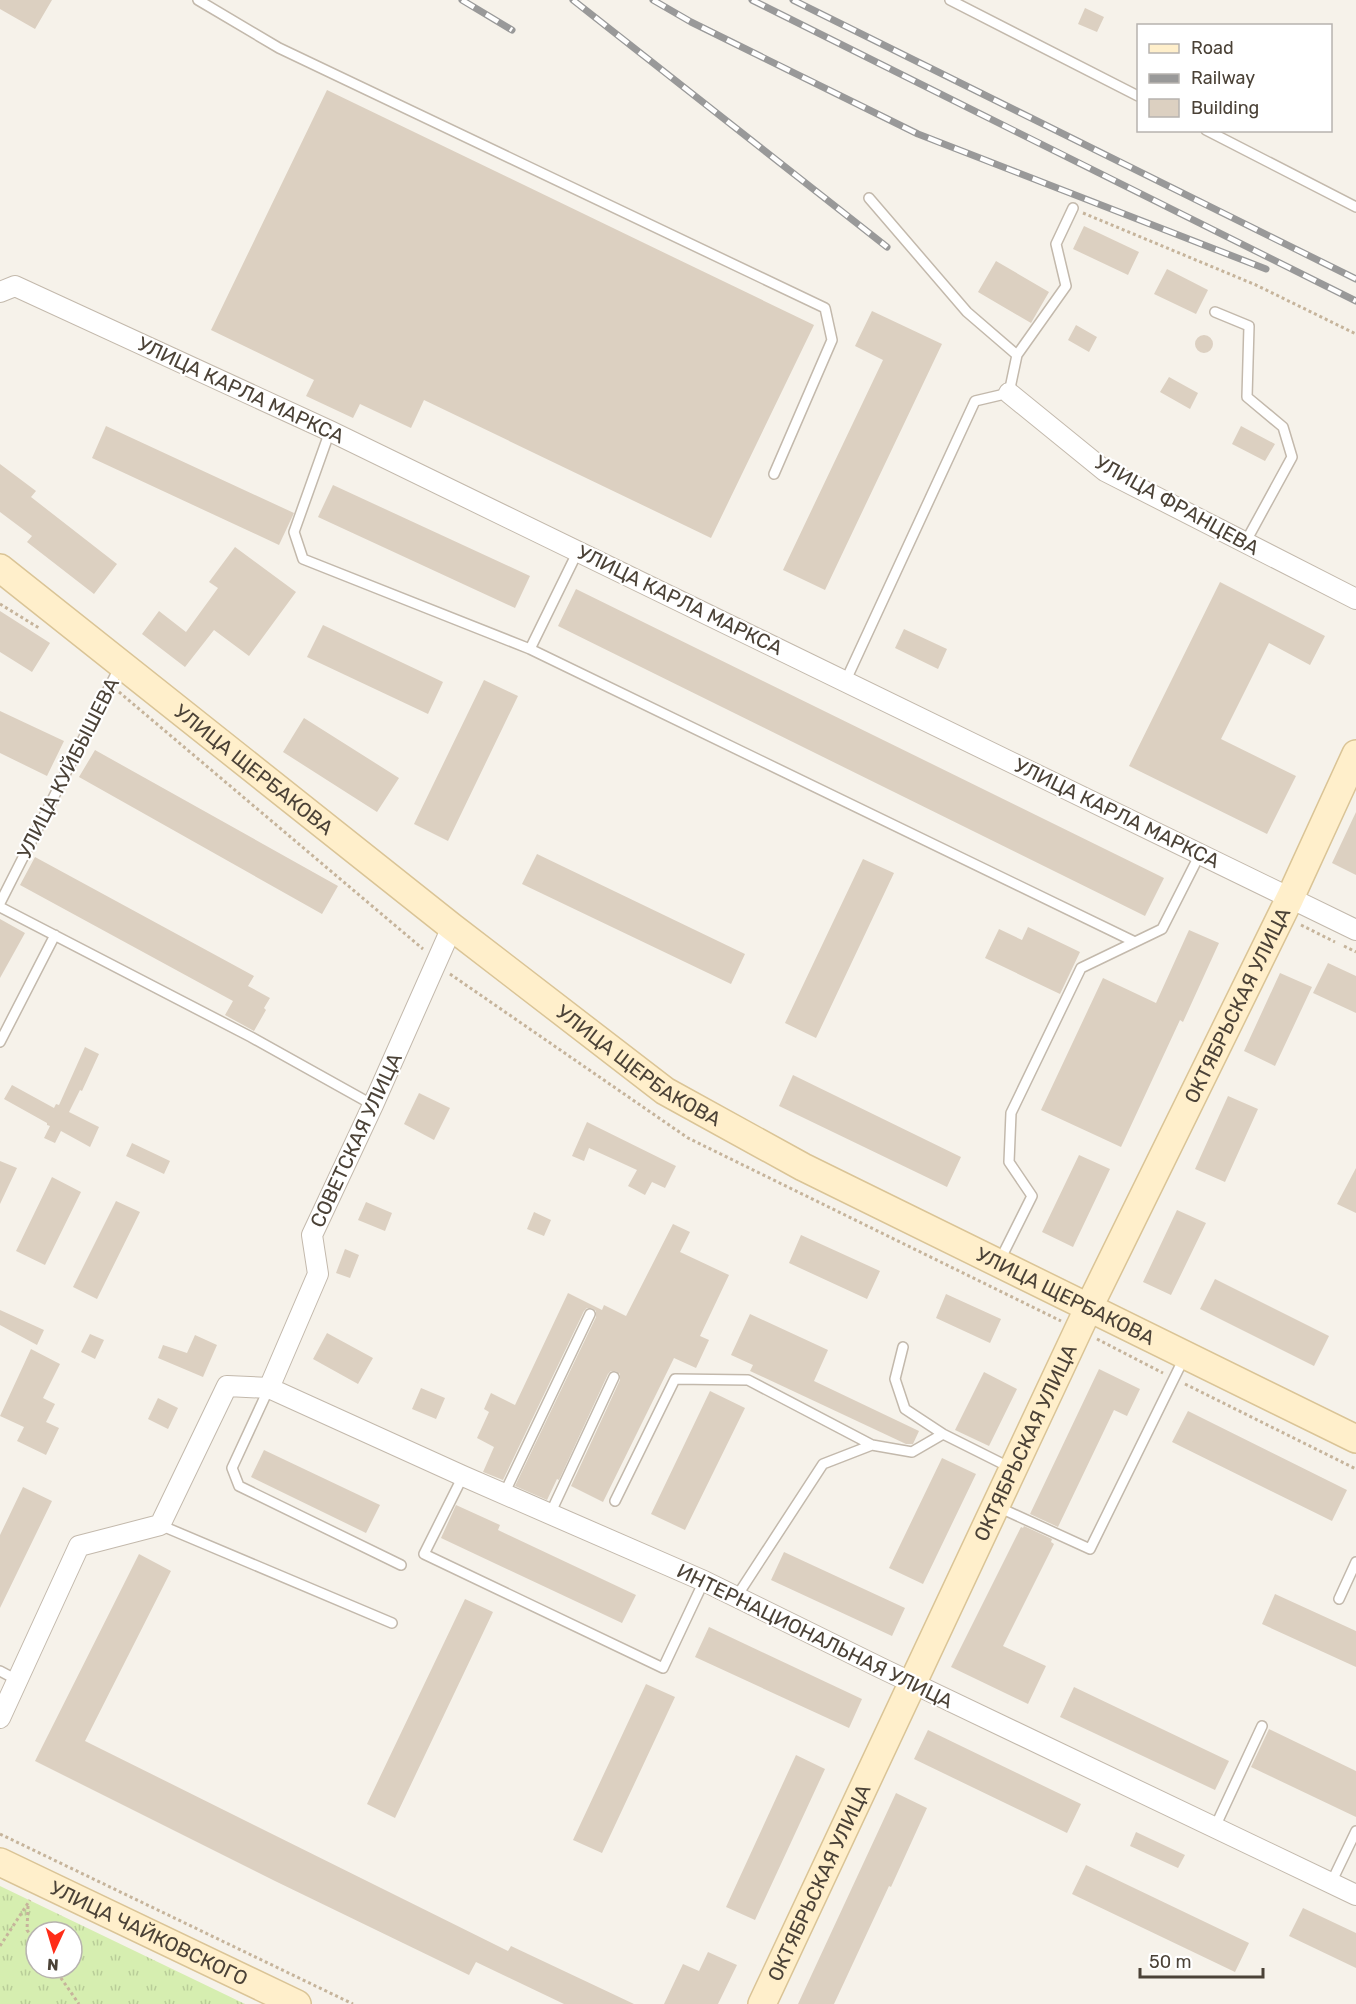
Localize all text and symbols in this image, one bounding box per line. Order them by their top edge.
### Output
legend [1137,24,1332,132]
text: Road [1191,37,1234,59]
text: Railway [1191,67,1255,89]
text: Building [1191,97,1259,119]
street label: УЛИЦА КАРЛА МАРКСА [134,331,348,449]
street label: УЛИЦА ФРАНЦЕВА [1091,450,1263,560]
street label: УЛИЦА КАРЛА МАРКСА [573,540,787,660]
street label: УЛИЦА КУЙБЫШЕВА [12,674,124,862]
street label: УЛИЦА ЩЕРБАКОВА [169,699,338,840]
street label: УЛИЦА КАРЛА МАРКСА [1010,753,1224,873]
street label: ОКТЯБРЬСКАЯ УЛИЦА [1179,904,1295,1107]
street label: УЛИЦА ЩЕРБАКОВА [551,1000,725,1131]
street label: СОВЕТСКАЯ УЛИЦА [305,1049,407,1231]
street label: УЛИЦА ЩЕРБАКОВА [972,1242,1159,1350]
street label: ОКТЯБРЬСКАЯ УЛИЦА [969,1340,1082,1545]
street label: ИНТЕРНАЦИОНАЛЬНАЯ УЛИЦА [673,1559,957,1713]
street label: ОКТЯБРЬСКАЯ УЛИЦА [762,1780,875,1985]
street label: УЛИЦА ЧАЙКОВСКОГО [46,1876,252,1991]
north arrow [24,1920,84,1980]
scale bar [1140,1941,1263,1979]
text: 50 m [1149,1951,1192,1973]
text: N [47,1955,59,1974]

